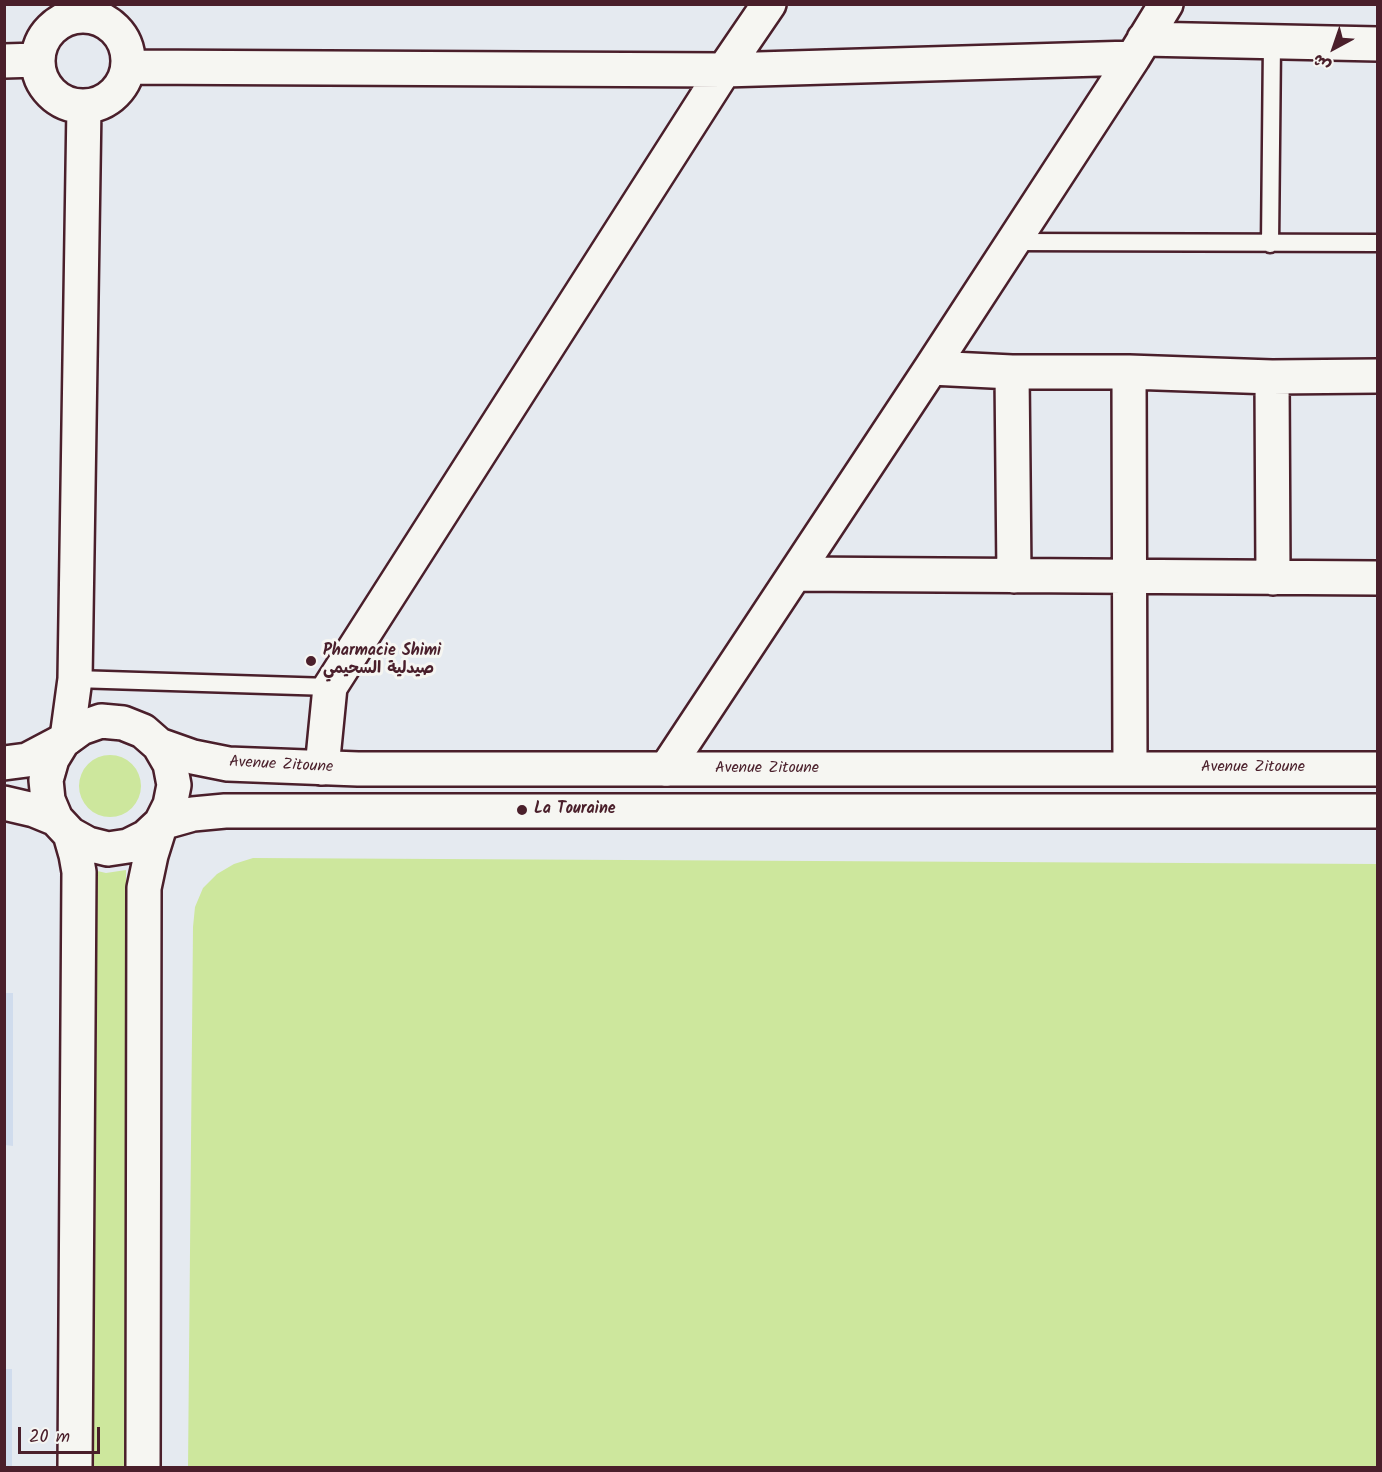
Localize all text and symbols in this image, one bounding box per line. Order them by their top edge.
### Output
north arrow [1304,18,1364,78]
text: ش [1307,47,1337,77]
place label: Pharmacie Shimi صيدلية السحيمي [323,642,441,680]
marker: Pharmacie Shimi صيدلية السحيمي [304,654,318,668]
street label: Avenue Zitoune [229,754,333,778]
street label: Avenue Zitoune [1201,758,1305,778]
street label: Avenue Zitoune [715,759,819,779]
place label: La Touraine [534,800,616,820]
marker: La Touraine [515,803,529,817]
scale bar [21,1415,104,1453]
text: 20 m [29,1423,70,1452]

